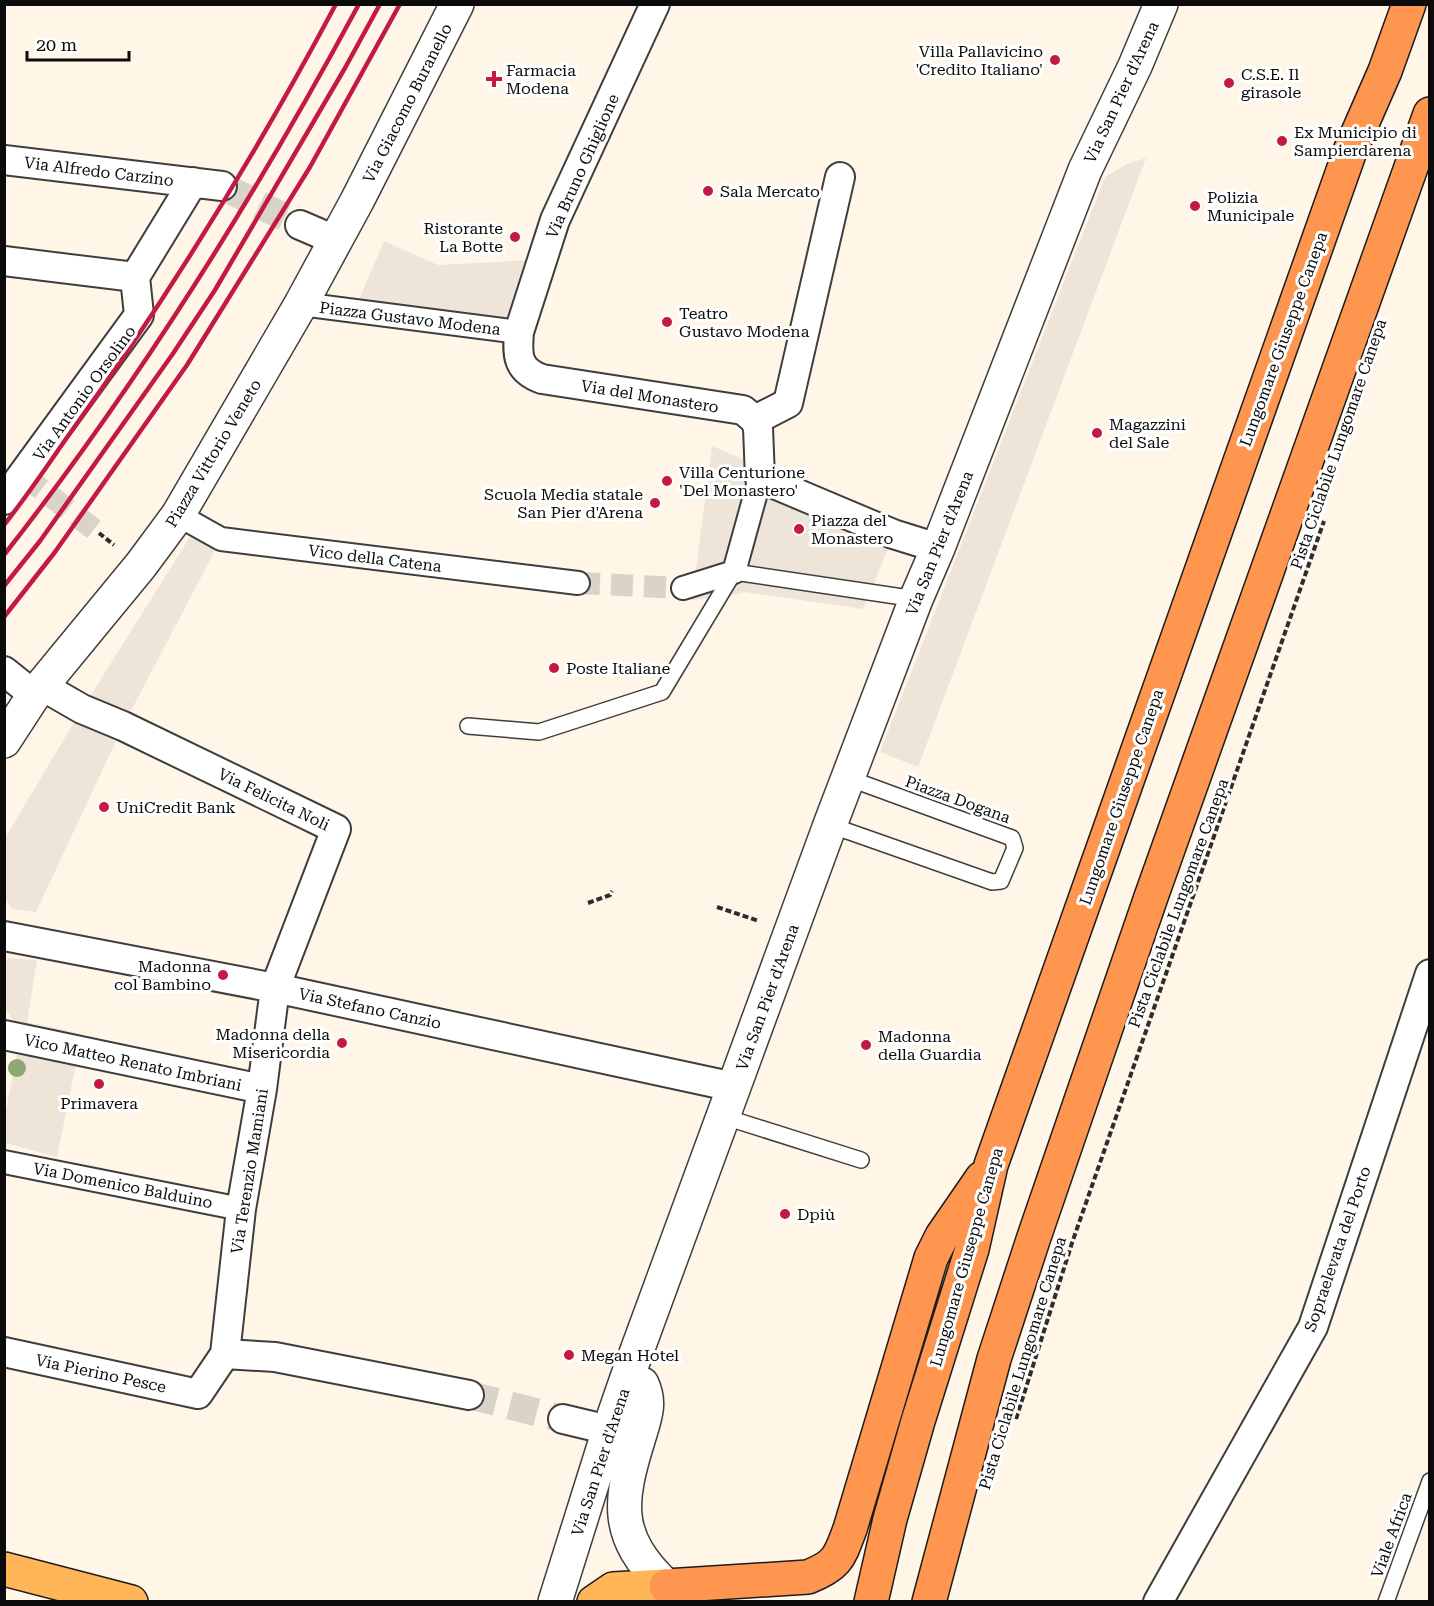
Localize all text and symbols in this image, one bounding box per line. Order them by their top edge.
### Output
street label: Via San Pier d'Arena [1080,18,1163,166]
street label: Via Giacomo Buranello [359,20,456,186]
scale bar [27,24,129,62]
text: 20 m [36,34,77,55]
place label: Villa Pallavicino 'Credito Italiano' [916,42,1043,79]
marker: Villa Pallavicino 'Credito Italiano' [1048,53,1062,67]
place label: Farmacia Modena [506,61,576,98]
place label: C.S.E. Il girasole [1241,65,1302,102]
marker: Farmacia Modena [487,72,501,86]
marker: C.S.E. Il girasole [1222,76,1236,90]
street label: Via Bruno Ghiglione [542,91,623,241]
place label: Ex Municipio di Sampierdarena [1294,123,1417,160]
marker: Ex Municipio di Sampierdarena [1275,134,1289,148]
street label: Via Alfredo Carzino [23,153,175,190]
place label: Sala Mercato [720,182,820,201]
marker: Sala Mercato [701,184,715,198]
place label: Polizia Municipale [1207,188,1295,225]
marker: Polizia Municipale [1188,199,1202,213]
place label: Ristorante La Botte [423,219,503,256]
street label: Lungomare Giuseppe Canepa [1236,229,1331,449]
marker: Ristorante La Botte [508,230,522,244]
street label: Piazza Gustavo Modena [318,298,502,339]
place label: Teatro Gustavo Modena [679,304,810,341]
marker: Teatro Gustavo Modena [660,315,674,329]
street label: Pista Ciclabile Lungomare Canepa [1287,316,1390,572]
street label: Via Antonio Orsolino [29,322,140,465]
street label: Piazza Vittorio Veneto [162,376,265,531]
street label: Via del Monastero [580,376,720,417]
place label: Magazzini del Sale [1109,415,1186,452]
marker: Magazzini del Sale [1090,426,1104,440]
place label: Villa Centurione 'Del Monastero' [679,463,805,500]
street label: Via San Pier d'Arena [902,468,977,618]
marker: Villa Centurione 'Del Monastero' [660,474,674,488]
place label: Scuola Media statale San Pier d'Arena [484,485,643,522]
marker: Scuola Media statale San Pier d'Arena [648,496,662,510]
place label: Piazza del Monastero [811,511,894,548]
marker: Piazza del Monastero [792,522,806,536]
street label: Vico della Catena [307,541,443,576]
place label: Poste Italiane [566,659,671,678]
marker: Poste Italiane [547,661,561,675]
street label: Lungomare Giuseppe Canepa [1076,686,1168,908]
street label: Via Felicita Noli [215,764,333,835]
street label: Piazza Dogana [903,772,1013,827]
street label: Pista Ciclabile Lungomare Canepa [1124,776,1233,1030]
place label: UniCredit Bank [116,798,236,817]
marker: UniCredit Bank [97,800,111,814]
street label: Via San Pier d'Arena [732,921,803,1073]
place label: Madonna col Bambino [114,957,211,994]
marker: Madonna col Bambino [216,968,230,982]
street label: Via Stefano Canzio [297,984,443,1033]
place label: Madonna della Misericordia [216,1025,330,1062]
place label: Madonna della Guardia [878,1027,982,1064]
street label: Vico Matteo Renato Imbriani [22,1030,243,1095]
marker: Madonna della Misericordia [335,1036,349,1050]
marker: Madonna della Guardia [859,1038,873,1052]
marker: Primavera [92,1077,106,1091]
street label: Via Terenzio Mamiani [227,1087,272,1255]
place label: Primavera [60,1094,138,1113]
street label: Lungomare Giuseppe Canepa [926,1145,1007,1369]
street label: Via Domenico Balduino [31,1159,215,1212]
street label: Sopraelevata del Porto [1300,1164,1375,1334]
place label: Dpiù [797,1205,835,1224]
marker: Dpiù [778,1207,792,1221]
street label: Pista Ciclabile Lungomare Canepa [975,1234,1070,1492]
place label: Megan Hotel [581,1346,679,1365]
marker: Megan Hotel [562,1348,576,1362]
street label: Via Pierino Pesce [34,1350,168,1397]
street label: Via San Pier d'Arena [568,1385,633,1539]
street label: Viale Africa [1367,1490,1416,1580]

